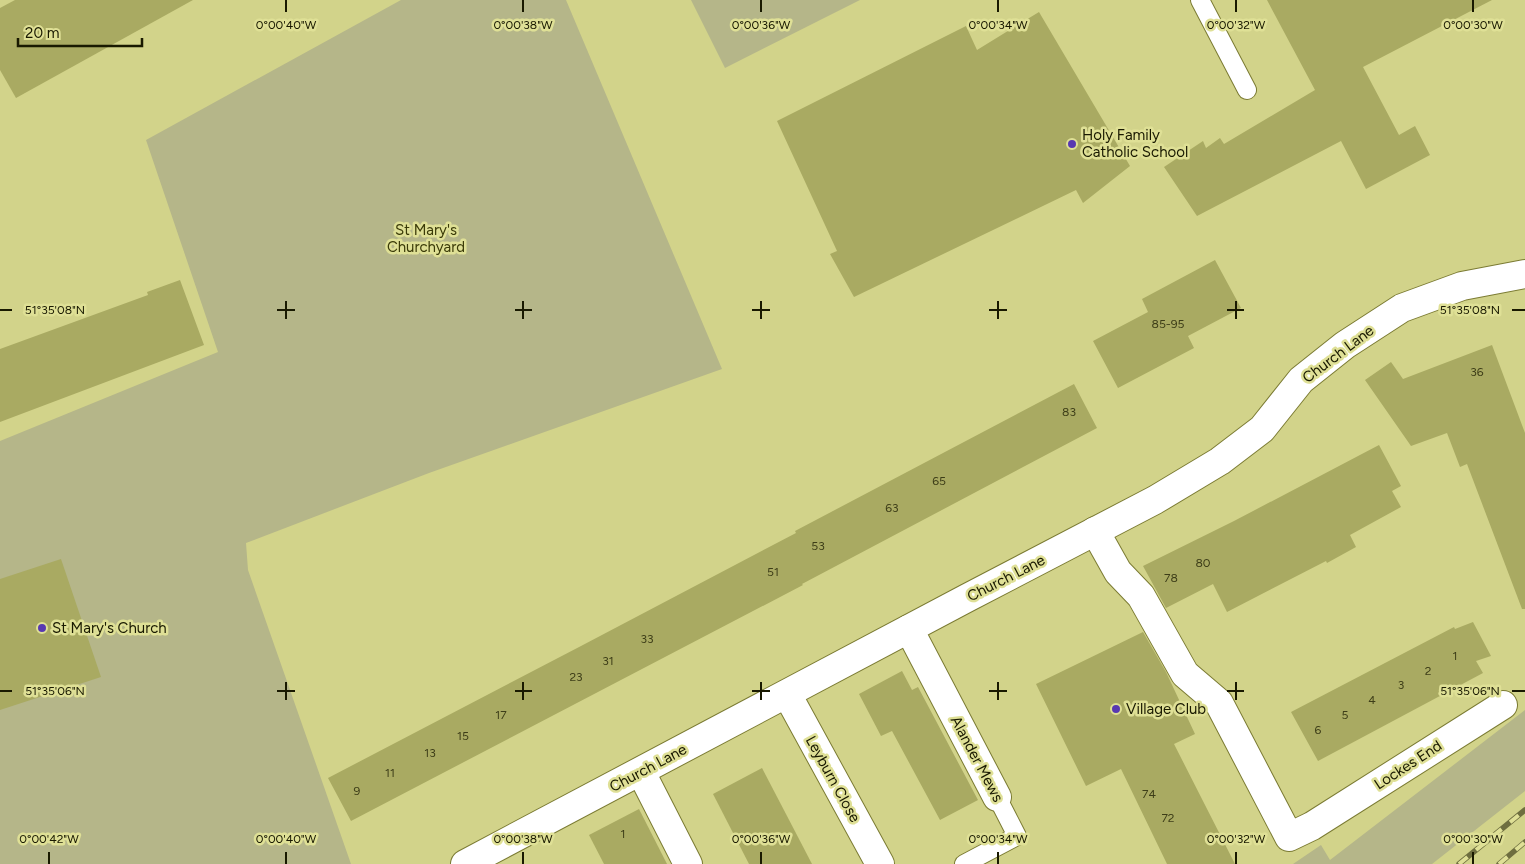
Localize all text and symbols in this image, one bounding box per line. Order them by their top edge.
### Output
scale bar [18,15,141,47]
text: 0°00'40"W [256,18,317,32]
text: 0°00'38"W [493,18,553,32]
text: 0°00'36"W [732,18,791,32]
text: 0°00'34"W [968,18,1028,32]
text: 0°00'32"W [1207,18,1266,32]
text: 0°00'30"W [1443,18,1503,32]
text: 20 m [25,24,59,42]
place label: Holy Family Catholic School [1082,126,1188,161]
marker: Holy Family Catholic School [1066,138,1078,150]
park label: St Mary's Churchyard [387,221,465,256]
text: 51°35'08"N [25,303,85,317]
text: 51°35'08"N [1440,303,1500,317]
house number: 85-95 [1152,317,1185,331]
street label: Church Lane [1299,321,1377,387]
house number: 36 [1470,365,1484,379]
house number: 83 [1062,405,1076,419]
house number: 65 [932,474,946,488]
house number: 63 [885,501,899,515]
house number: 53 [811,539,825,553]
street label: Church Lane [964,551,1048,605]
house number: 80 [1195,556,1211,570]
house number: 51 [767,565,779,579]
house number: 78 [1164,571,1178,585]
place label: St Mary's Church [52,619,167,637]
marker: St Mary's Church [36,622,48,634]
house number: 33 [640,632,654,646]
house number: 1 [1453,649,1457,663]
house number: 31 [602,654,614,668]
house number: 2 [1425,664,1431,678]
house number: 23 [569,670,583,684]
house number: 3 [1398,678,1404,692]
text: 51°35'06"N [25,684,85,698]
text: 51°35'06"N [1440,684,1500,698]
house number: 4 [1368,693,1376,707]
place label: Village Club [1126,700,1206,718]
marker: Village Club [1110,703,1122,715]
house number: 17 [495,708,507,722]
house number: 5 [1342,708,1349,722]
street label: Alander Mews [947,713,1007,805]
house number: 6 [1315,723,1322,737]
house number: 15 [457,729,469,743]
street label: Leyburn Close [802,733,864,825]
street label: Lockes End [1371,737,1445,793]
street label: Church Lane [606,740,690,796]
house number: 13 [424,746,436,760]
house number: 11 [385,766,395,780]
house number: 9 [354,784,361,798]
house number: 74 [1142,787,1156,801]
house number: 72 [1161,811,1175,825]
house number: 1 [621,827,625,841]
text: 0°00'42"W [19,832,79,846]
text: 0°00'40"W [256,832,317,846]
text: 0°00'38"W [493,832,553,846]
text: 0°00'36"W [732,832,791,846]
text: 0°00'34"W [968,832,1028,846]
text: 0°00'32"W [1207,832,1266,846]
text: 0°00'30"W [1443,832,1503,846]

